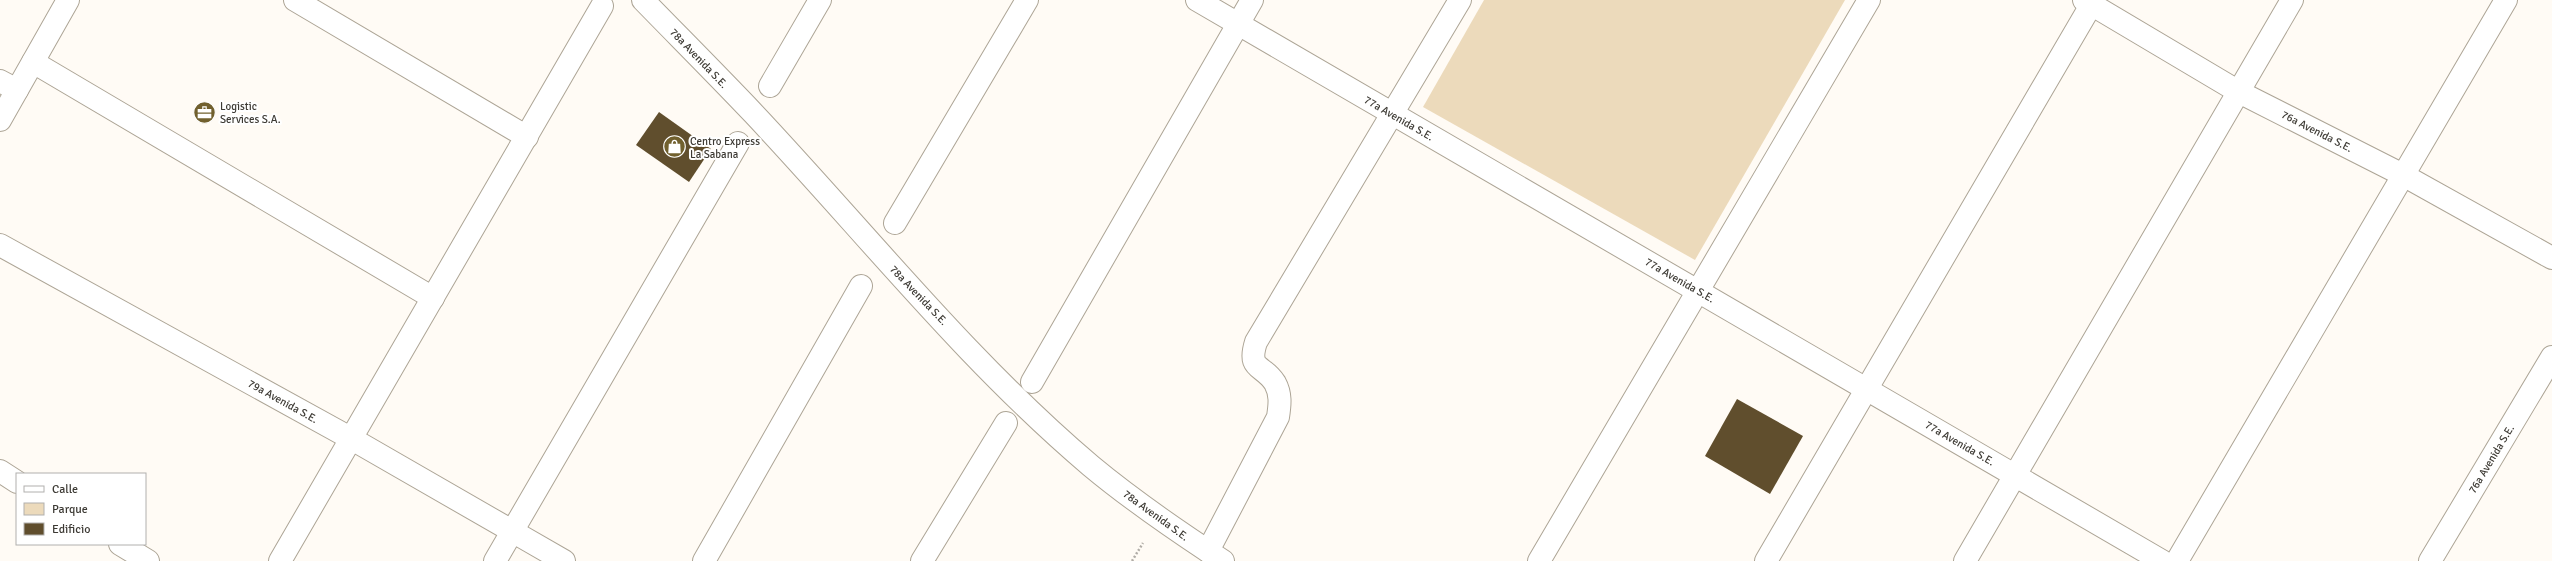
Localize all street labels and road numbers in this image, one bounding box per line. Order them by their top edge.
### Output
street label: 78a Avenida S.E. [667,26,730,91]
street label: 77a Avenida S.E. [1362,93,1436,144]
street label: 76a Avenida S.E. [2279,108,2354,155]
street label: 77a Avenida S.E. [1643,255,1717,306]
street label: 78a Avenida S.E. [887,263,950,328]
street label: 79a Avenida S.E. [246,377,320,426]
street label: 77a Avenida S.E. [1923,418,1997,469]
street label: 76a Avenida S.E. [2466,423,2517,496]
street label: 78a Avenida S.E. [1120,487,1191,544]

